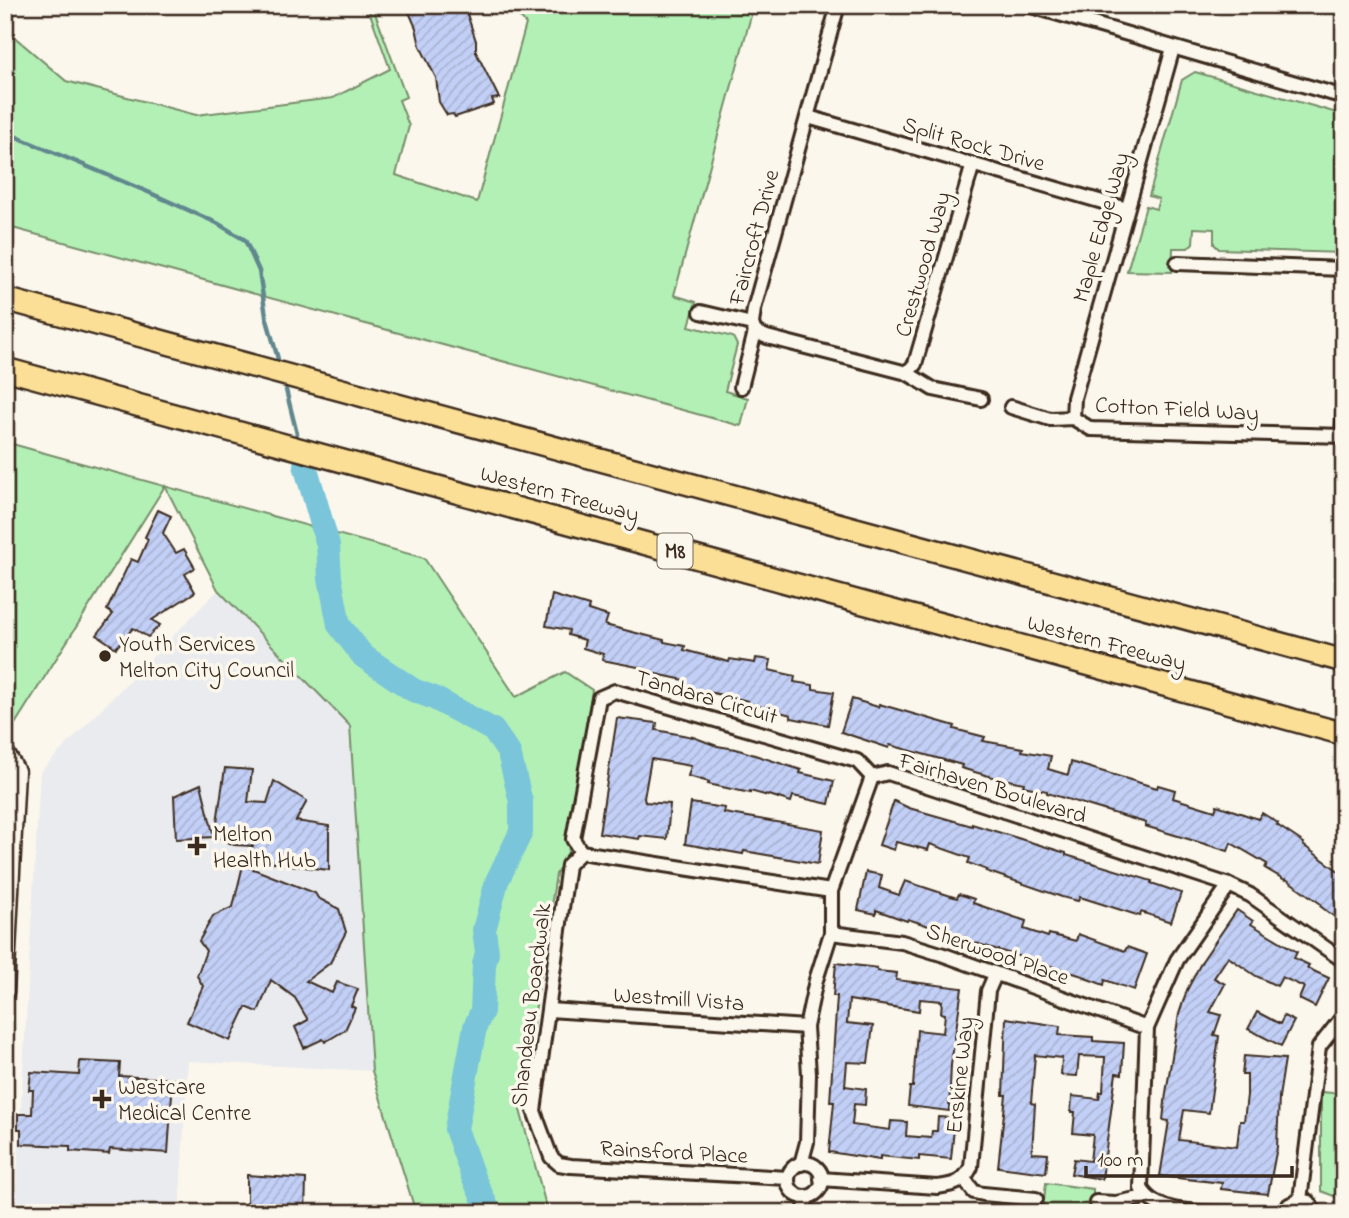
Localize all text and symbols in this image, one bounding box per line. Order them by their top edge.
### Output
street label: Split Rock Drive [898,109,1049,182]
street label: Maple Edge Way [1065,149,1141,307]
street label: Faircroft Drive [721,166,790,310]
street label: Crestwood Way [888,188,963,342]
street label: Cotton Field Way [1094,390,1260,433]
street label: Western Freeway [476,458,642,534]
road number: M8 [658,534,692,568]
street label: Western Freeway [1023,607,1189,683]
place label: Youth Services Melton City Council [119,629,294,690]
marker: Youth Services Melton City Council [97,648,113,664]
street label: Tandara Circuit [631,662,782,735]
street label: Fairhaven Boulevard [893,745,1090,834]
place label: Melton Health Hub [213,819,316,878]
marker: Melton Health Hub [187,836,207,856]
street label: Shandeau Boardwalk [504,900,561,1109]
street label: Sherwood Place [921,915,1074,995]
street label: Westmill Vista [612,979,745,1022]
street label: Erskine Way [939,1015,986,1136]
place label: Westcare Medical Centre [118,1072,252,1131]
marker: Westcare Medical Centre [92,1089,112,1109]
street label: Rainsford Place [599,1133,749,1174]
scale bar [1086,1134,1293,1178]
text: 100 m [1097,1146,1143,1176]

